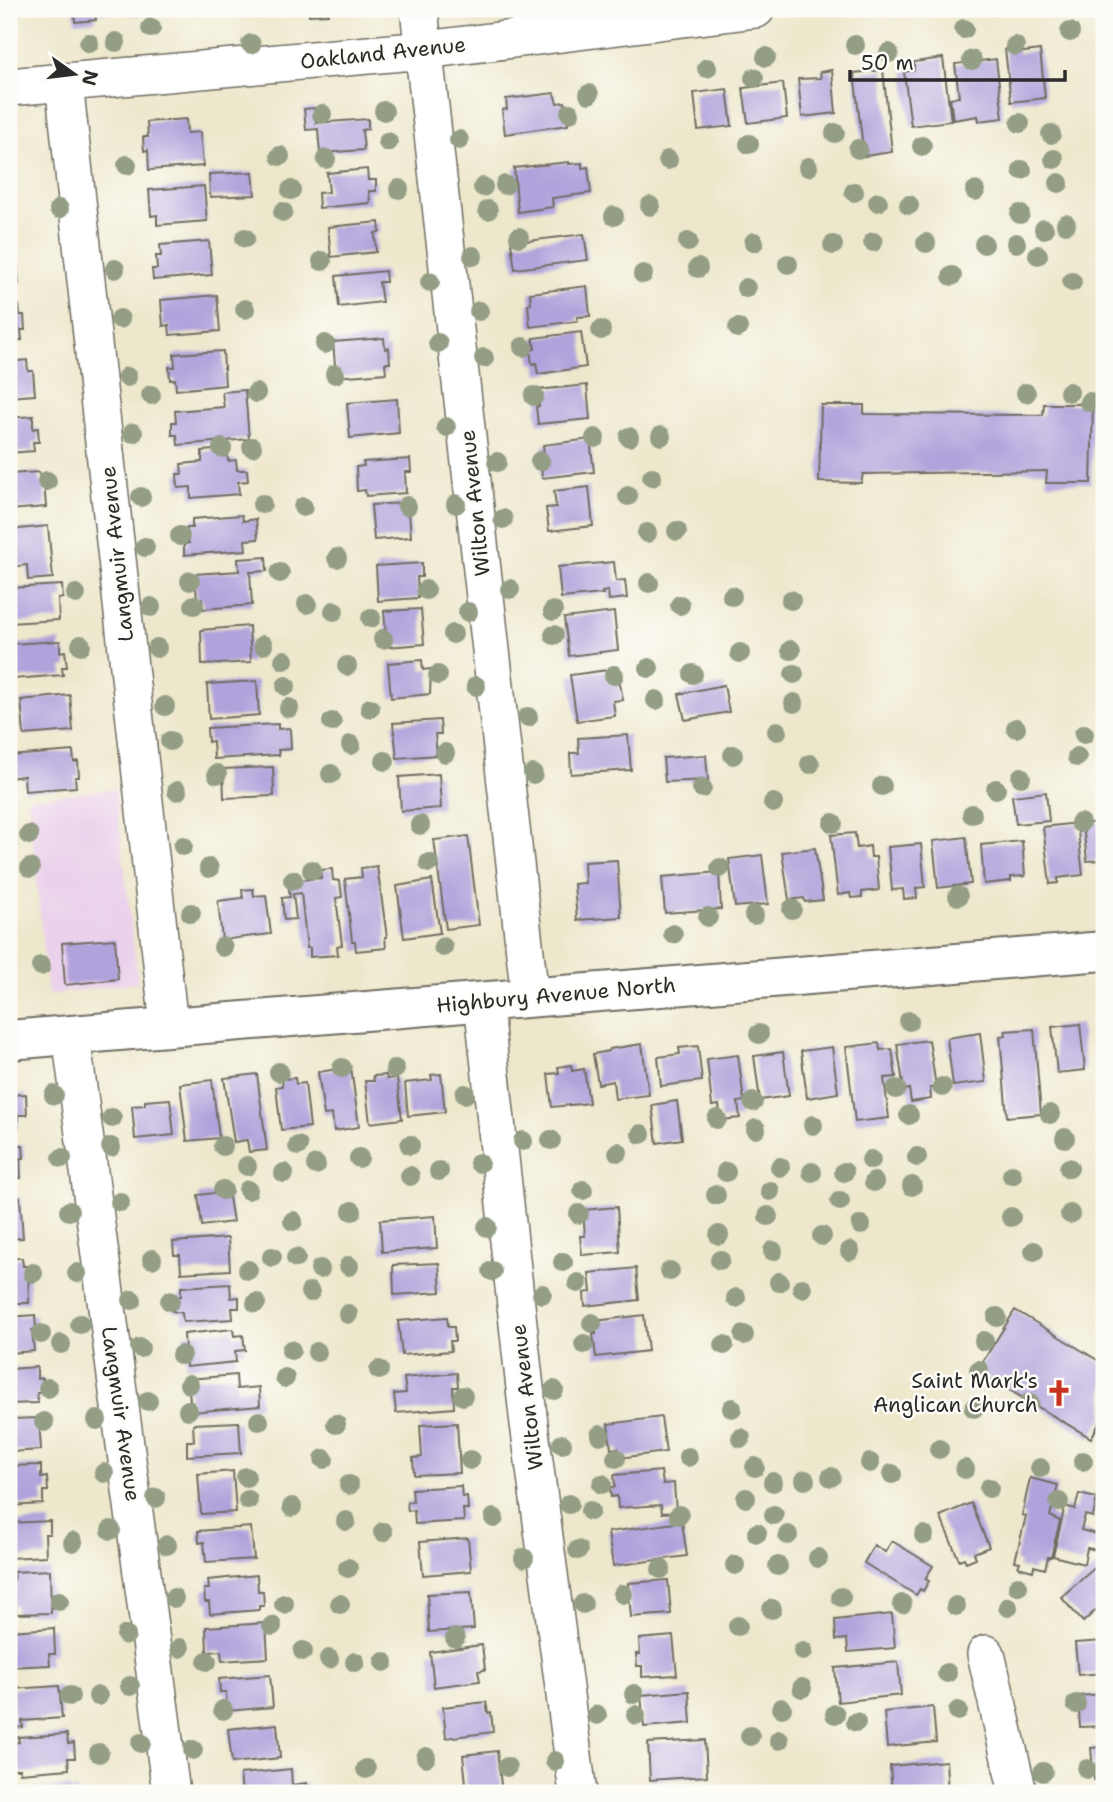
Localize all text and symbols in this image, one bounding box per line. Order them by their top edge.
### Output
street label: Oakland Avenue [299,30,467,76]
north arrow [38,38,108,108]
scale bar [850,38,1066,82]
text: 50 m [861,49,914,77]
text: N [76,68,104,88]
street label: Wilton Avenue [453,428,497,578]
street label: Langmuir Avenue [94,465,140,643]
street label: Highbury Avenue North [435,971,677,1019]
street label: Wilton Avenue [504,1322,550,1472]
street label: Langmuir Avenue [95,1325,147,1503]
place label: Saint Mark's Anglican Church [873,1367,1038,1419]
church icon: Saint Mark's Anglican Church [1044,1378,1074,1408]

